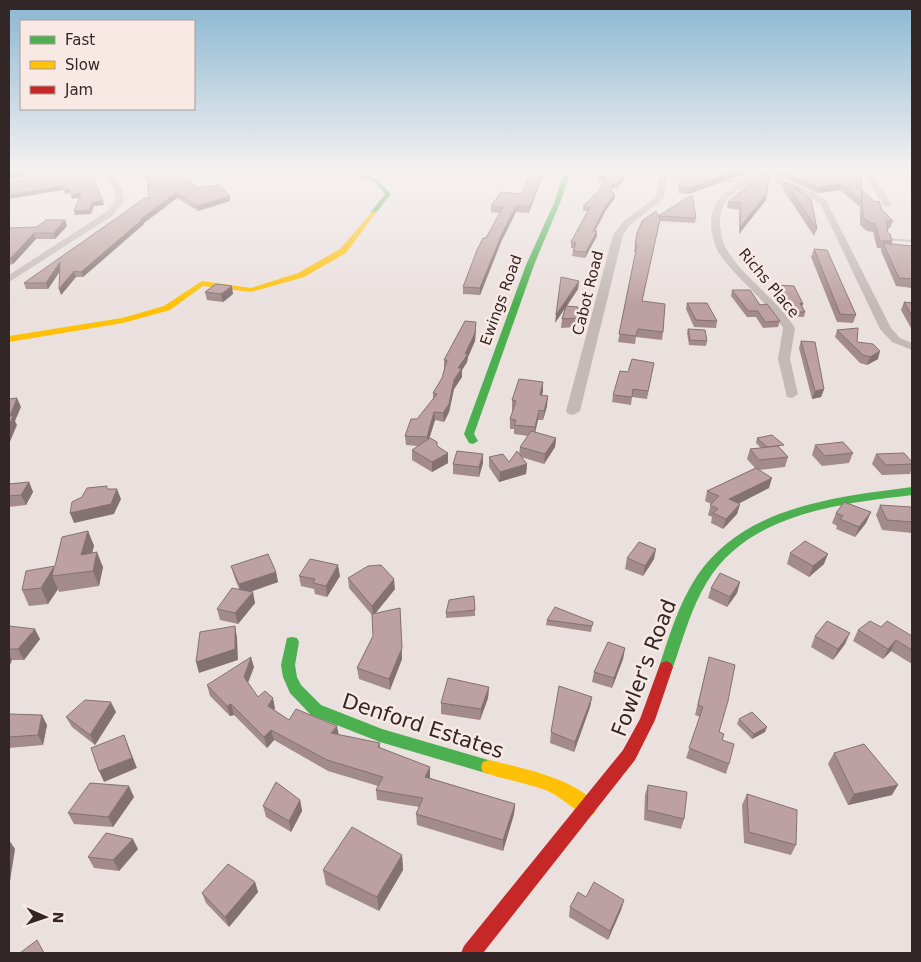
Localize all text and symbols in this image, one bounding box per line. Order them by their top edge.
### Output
legend [20,20,195,110]
text: Fast [65,31,95,49]
text: Slow [65,56,100,74]
text: Jam [64,81,93,99]
street label: Richs Place [735,245,803,321]
street label: Cabot Road [569,249,607,337]
street label: Ewings Road [476,252,526,348]
street label: Fowler's Road [607,596,681,740]
street label: Denford Estates [339,689,507,763]
north arrow [20,892,70,942]
text: N [50,911,66,924]

